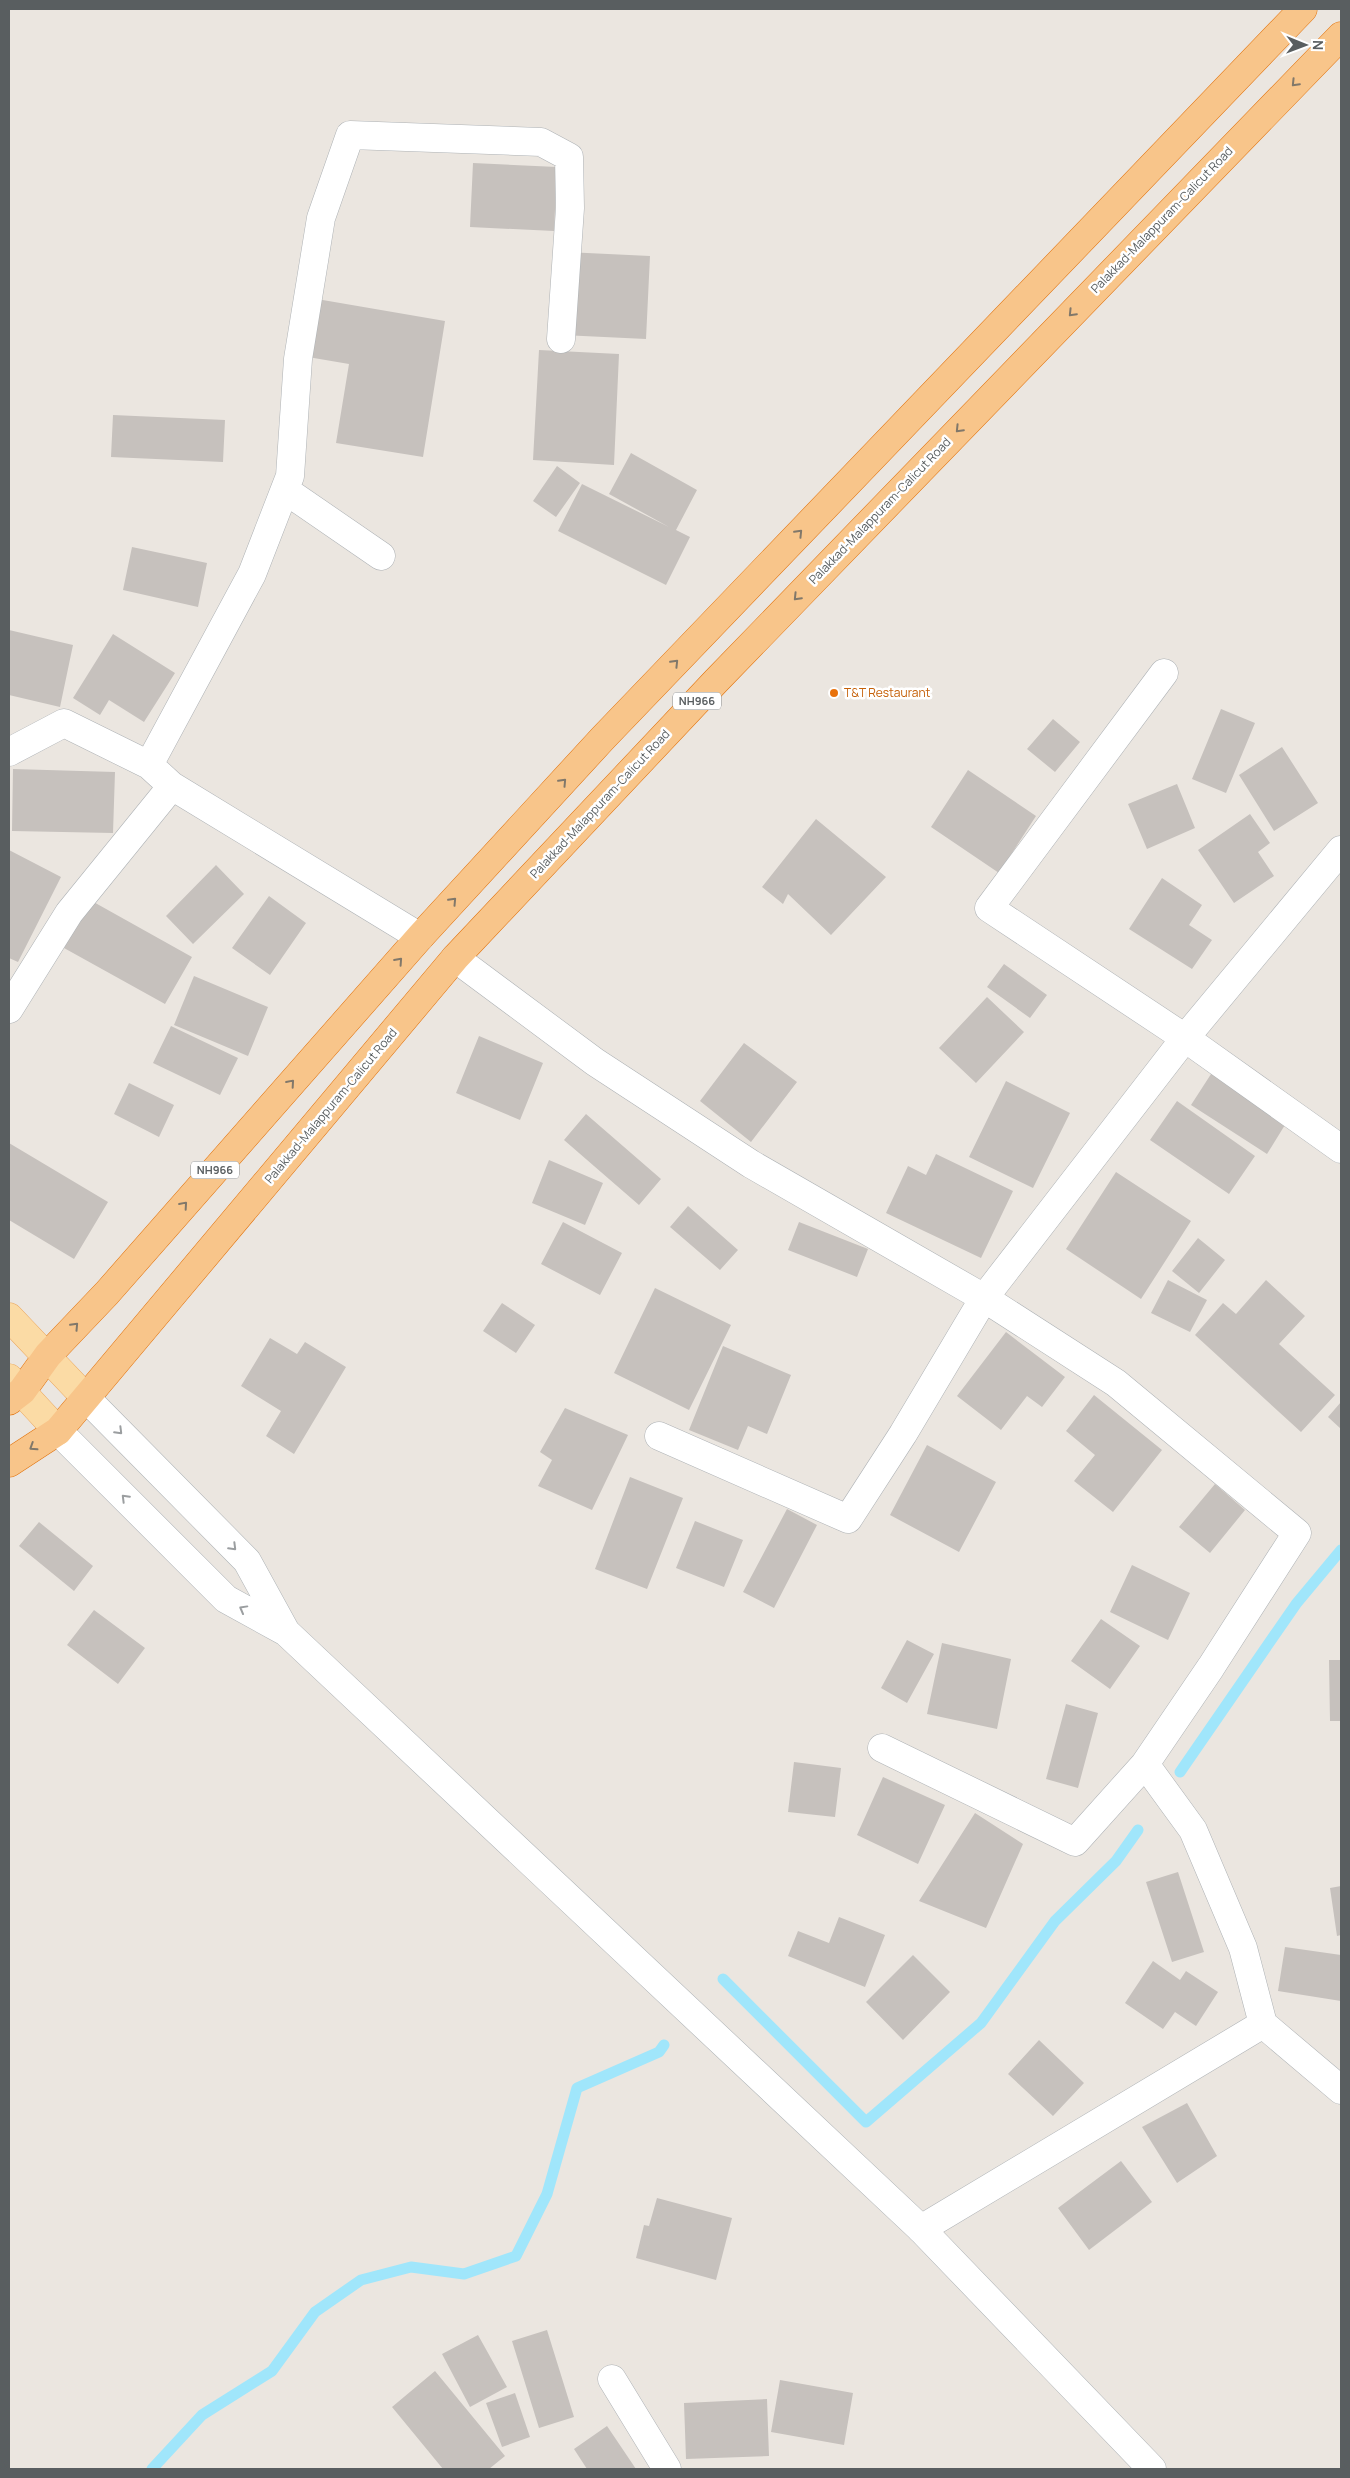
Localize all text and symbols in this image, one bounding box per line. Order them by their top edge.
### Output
north arrow [1280,20,1330,70]
text: N [1309,40,1328,50]
one-way arrow [1292,78,1301,87]
street label: Palakkad-Malappuram-Calicut Road [1087,143,1236,297]
one-way arrow [1069,307,1078,316]
one-way arrow [956,424,965,433]
street label: Palakkad-Malappuram-Calicut Road [805,434,954,588]
one-way arrow [793,530,802,539]
one-way arrow [794,591,803,600]
one-way arrow [669,660,678,669]
place label: T&T Restaurant [844,684,931,701]
marker: T&T Restaurant [828,687,840,699]
road number: NH966 [673,692,721,709]
street label: Palakkad-Malappuram-Calicut Road [526,726,673,882]
one-way arrow [557,778,566,787]
one-way arrow [447,898,456,907]
one-way arrow [393,958,402,967]
street label: Palakkad-Malappuram-Calicut Road [261,1025,401,1187]
one-way arrow [285,1079,294,1088]
road number: NH966 [191,1162,239,1178]
one-way arrow [178,1201,187,1210]
one-way arrow [69,1322,78,1331]
one-way arrow [114,1426,123,1435]
one-way arrow [30,1441,39,1450]
one-way arrow [122,1495,131,1504]
one-way arrow [228,1542,237,1551]
one-way arrow [240,1605,249,1615]

